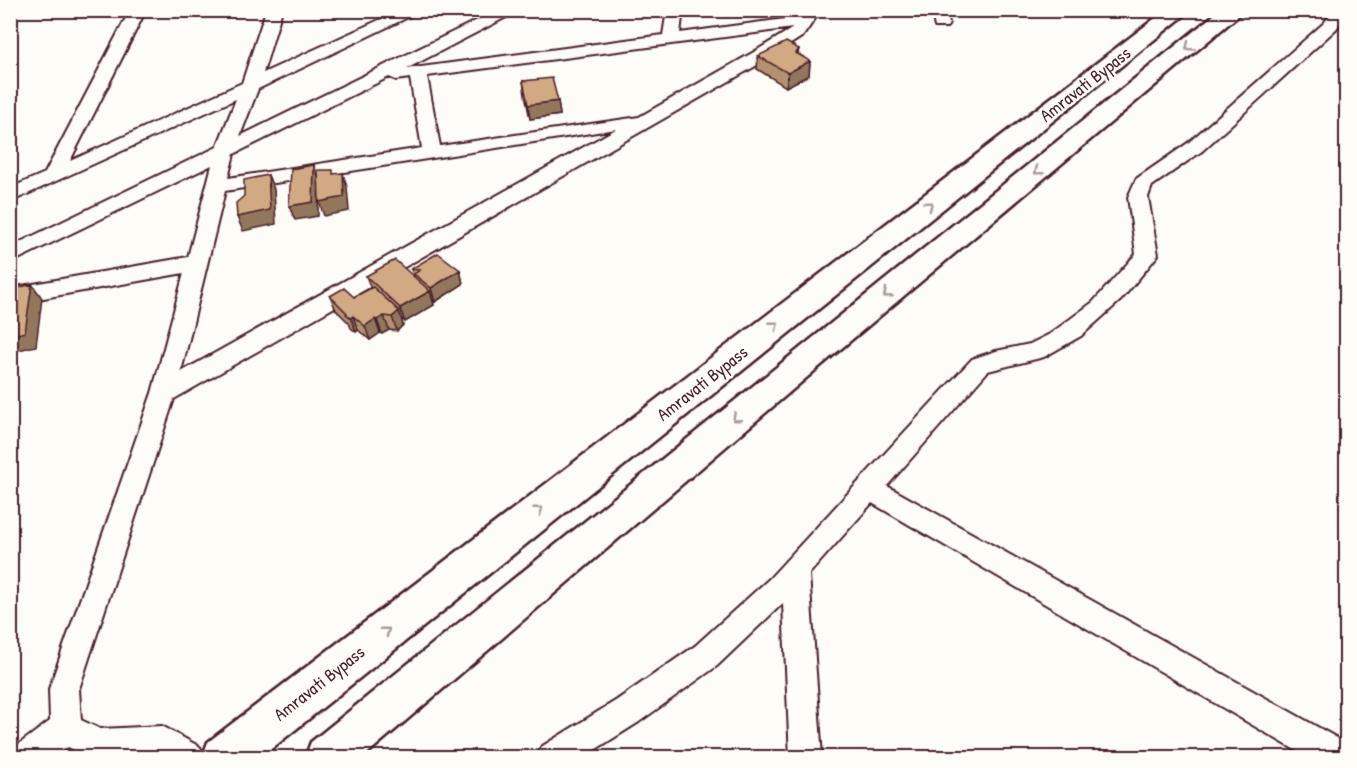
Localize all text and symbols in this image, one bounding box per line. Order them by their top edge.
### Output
one-way arrow [1185,40,1196,51]
street label: Amravati Bypass [1034,41,1136,127]
one-way arrow [1034,163,1045,174]
one-way arrow [922,202,933,213]
one-way arrow [883,287,894,298]
one-way arrow [769,322,780,333]
street label: Amravati Bypass [651,340,753,426]
one-way arrow [732,411,743,422]
one-way arrow [533,507,544,518]
one-way arrow [379,627,390,638]
street label: Amravati Bypass [268,640,370,726]

